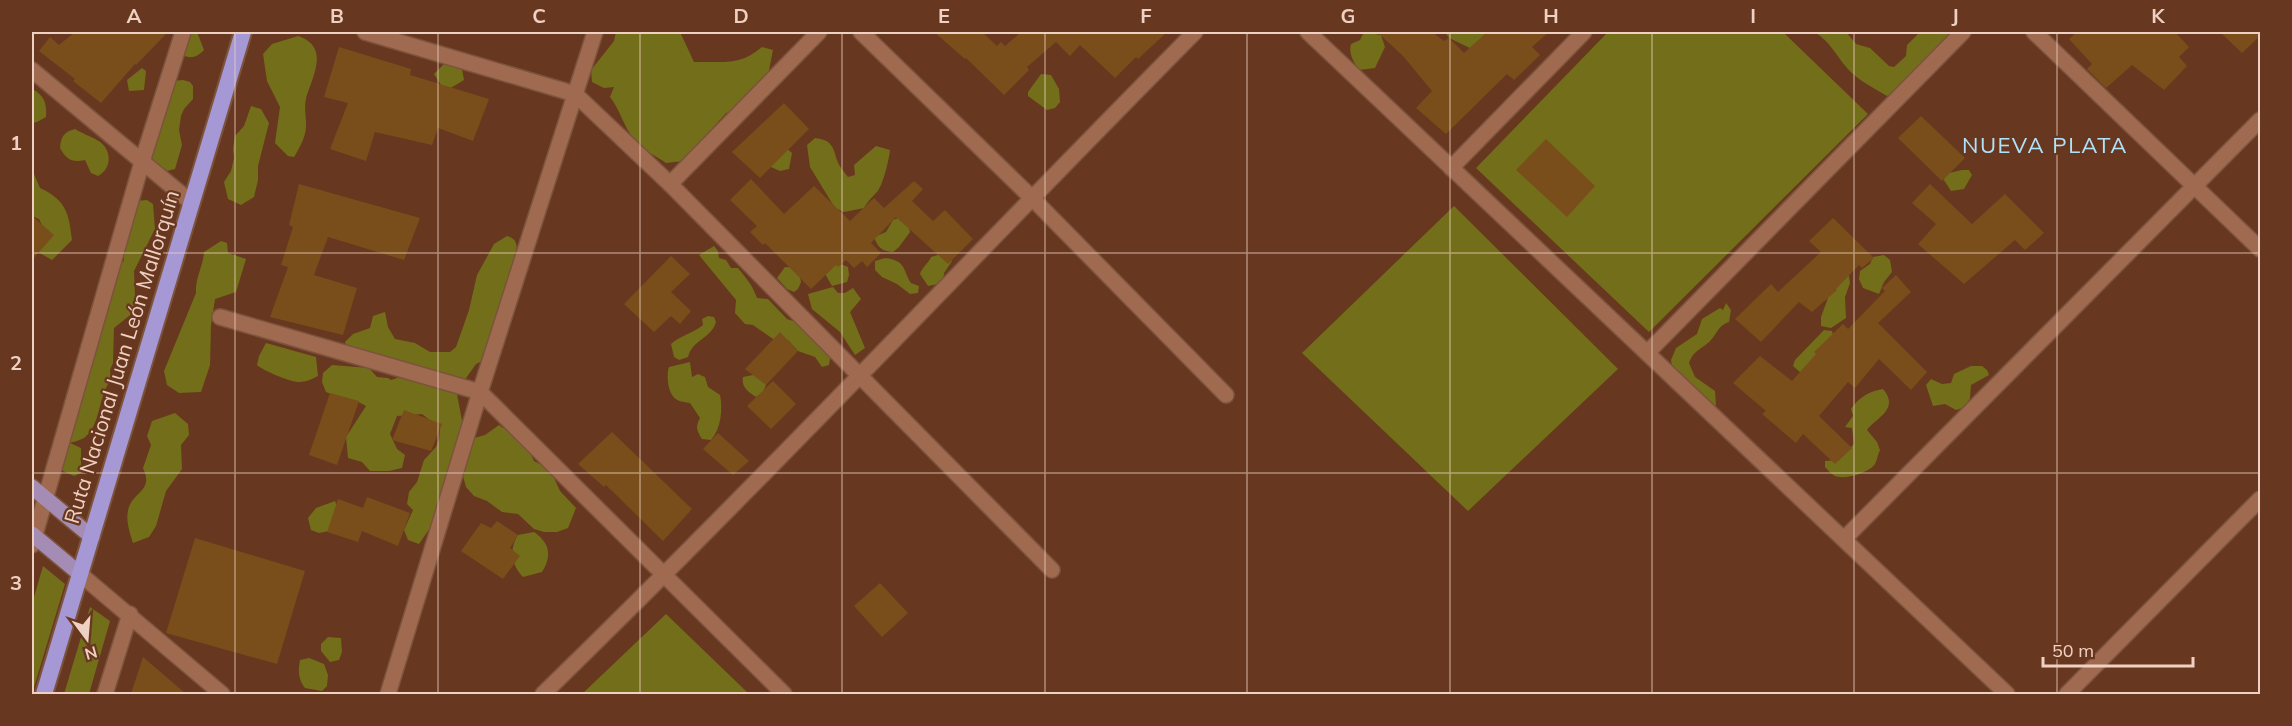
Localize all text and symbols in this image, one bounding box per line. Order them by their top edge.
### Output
text: A [127,3,142,28]
text: B [330,3,344,28]
text: C [532,3,546,28]
text: D [733,3,749,28]
text: E [938,3,950,28]
text: F [1140,3,1152,28]
text: G [1341,3,1355,28]
text: H [1543,3,1559,28]
text: I [1750,3,1756,28]
text: J [1951,3,1959,28]
text: K [2151,3,2165,28]
text: 1 [10,130,22,155]
district label: NUEVA PLATA [1962,131,2128,159]
street label: Ruta Nacional Juan León Mallorquín [58,187,184,527]
text: 2 [10,350,22,375]
text: 3 [10,570,22,595]
north arrow [57,609,117,669]
scale bar [2043,630,2193,668]
text: 50 m [2052,639,2094,662]
text: N [83,642,100,665]

